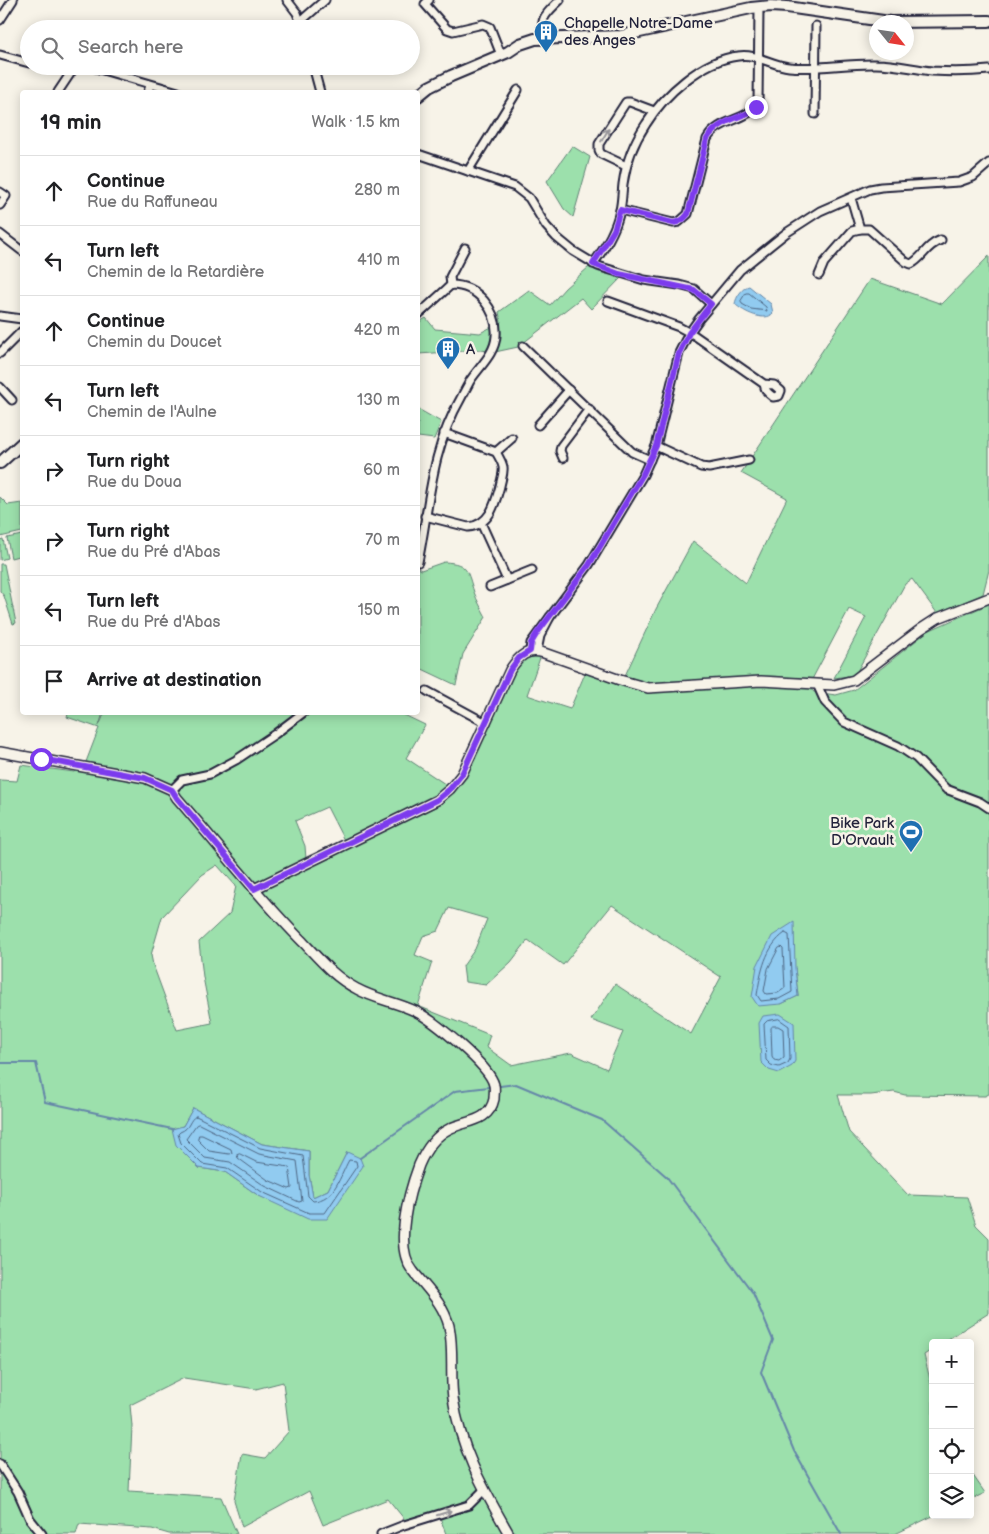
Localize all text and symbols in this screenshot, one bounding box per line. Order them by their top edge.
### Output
place label: Chapelle Notre-Dame des Anges [564,14,713,50]
north arrow [869,15,914,60]
building icon: Chapelle Notre-Dame des Anges [533,19,559,53]
search box [20,20,420,75]
icon: search [38,34,66,62]
text: Search here [78,36,183,59]
route end [745,96,768,119]
text: 19 min [40,110,102,135]
text: Walk · 1.5 km [312,113,400,132]
one-way arrow [600,129,610,143]
text: Continue [87,170,165,193]
icon: ahead [40,177,68,205]
text: 280 m [354,181,400,200]
text: Rue du Raffuneau [87,193,218,212]
text: Turn left [87,240,159,263]
icon: left [40,247,68,275]
text: 410 m [357,251,400,270]
text: Chemin de la Retardière [87,263,264,282]
text: Continue [87,310,165,333]
icon: ahead [40,317,68,345]
text: 420 m [354,321,400,340]
text: Chemin du Doucet [87,333,222,352]
building icon: A [435,336,461,370]
place label: A [466,340,476,359]
text: Turn left [87,380,159,403]
icon: left [40,387,68,415]
text: 130 m [357,391,400,410]
text: Chemin de l'Aulne [87,403,217,422]
text: Turn right [87,450,170,473]
icon: right [40,457,68,485]
text: 60 m [363,461,400,480]
text: Rue du Doua [87,473,182,492]
text: Turn right [87,520,170,543]
icon: right [40,527,68,555]
text: 70 m [365,531,400,550]
text: Rue du Pré d'Abas [87,543,221,562]
text: Turn left [87,590,159,613]
icon: left [40,597,68,625]
text: 150 m [358,601,400,620]
text: Rue du Pré d'Abas [87,613,221,632]
icon: arrive [40,667,68,695]
text: Arrive at destination [87,669,262,692]
route start [30,748,53,771]
place label: Bike Park D'Orvault [830,814,895,850]
sports icon: Bike Park D'Orvault [898,819,924,853]
map controls [929,1339,974,1519]
button: + [929,1339,974,1384]
button: − [929,1384,974,1429]
button: locate [929,1429,974,1474]
button: layers [929,1474,974,1519]
one-way arrow [435,1507,451,1517]

